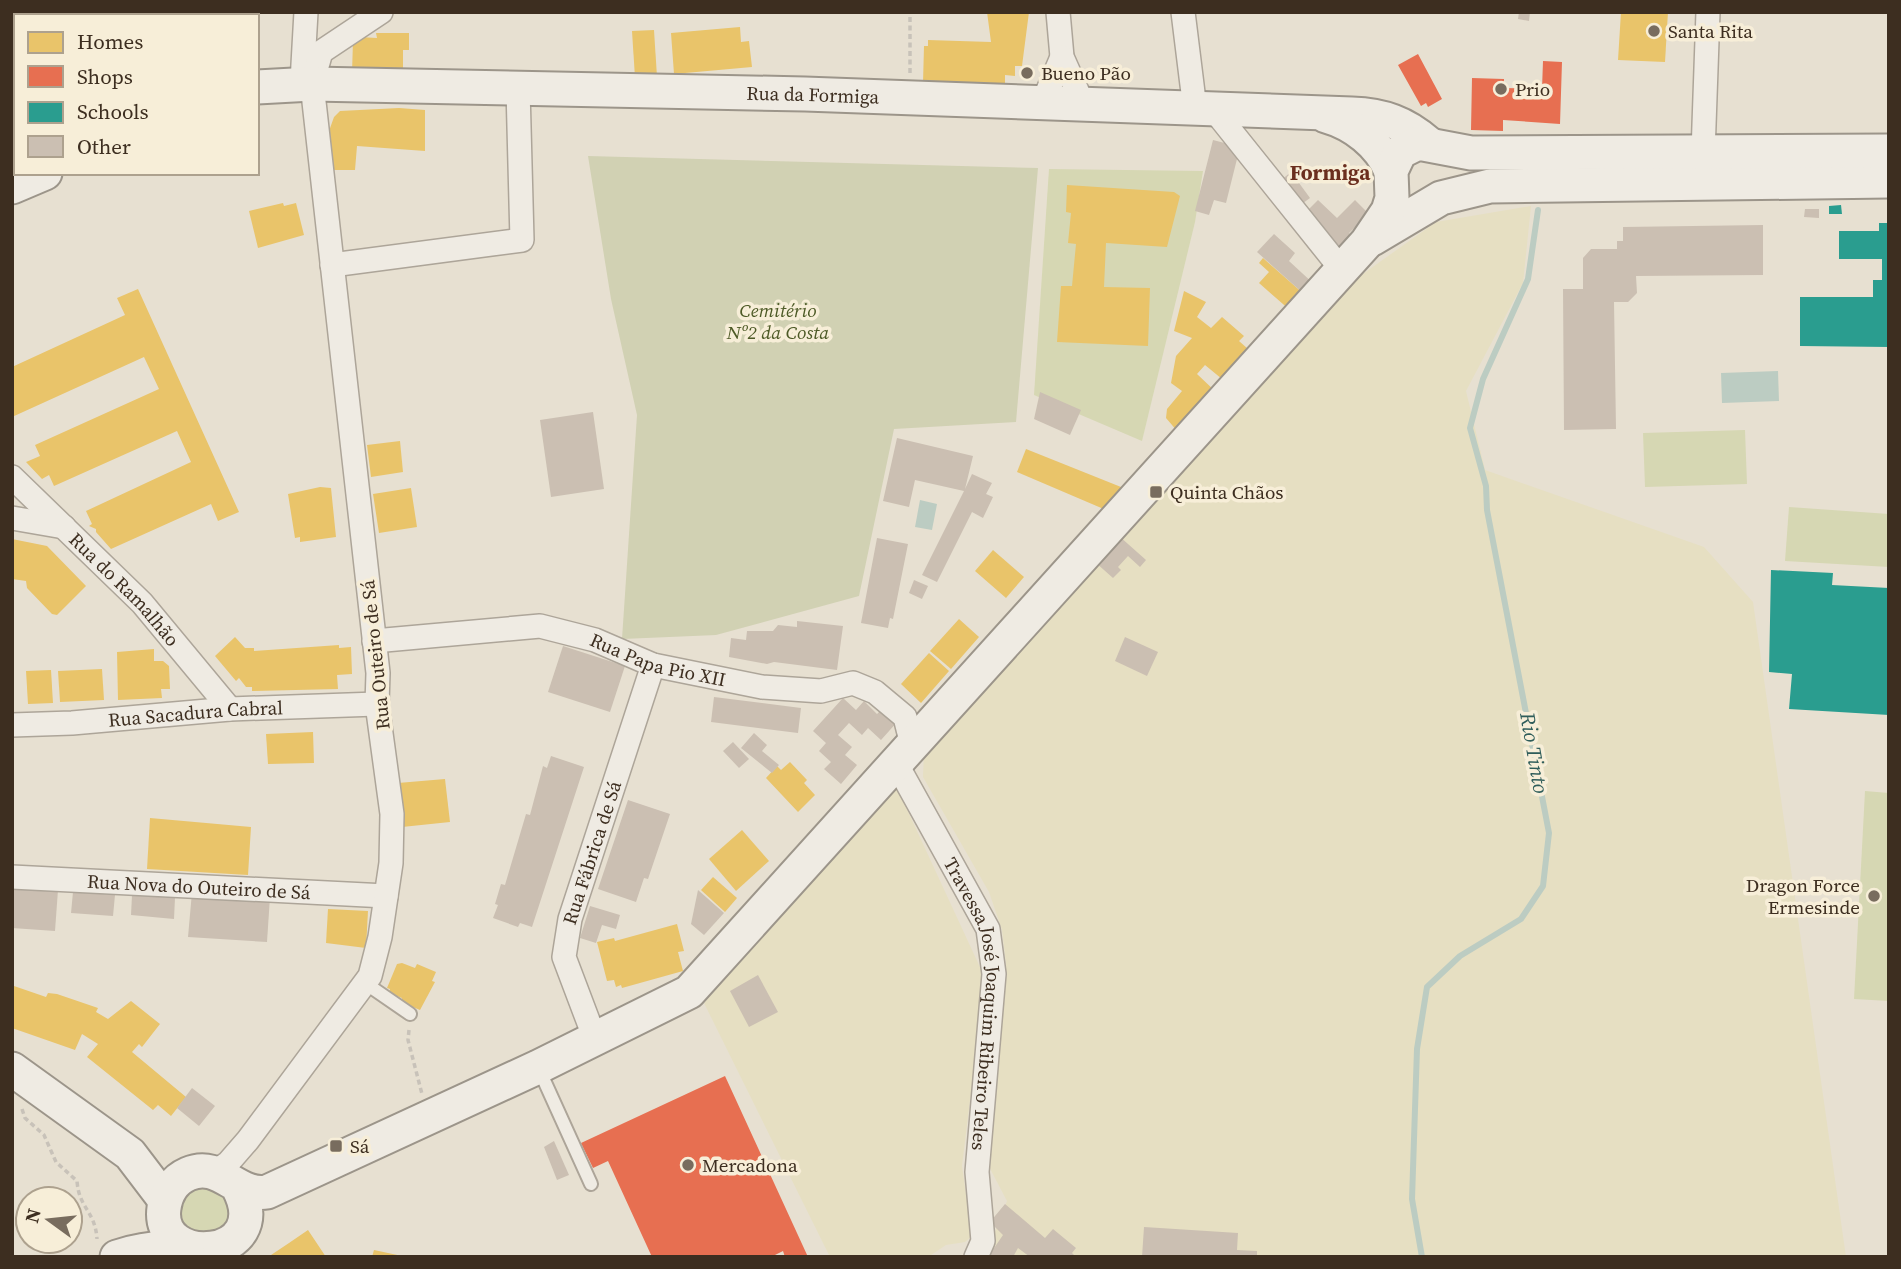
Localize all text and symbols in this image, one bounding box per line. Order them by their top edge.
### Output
legend [14,14,259,175]
place label: Santa Rita [1668,18,1753,44]
marker: Santa Rita [1646,23,1662,39]
text: Homes [77,27,143,56]
place label: Bueno Pão [1041,60,1131,86]
text: Shops [77,62,133,91]
marker: Bueno Pão [1019,65,1035,81]
place label: Prio [1515,76,1550,102]
street label: Rua da Formiga [746,80,880,110]
marker: Prio [1493,81,1509,97]
text: Schools [77,97,149,126]
text: Other [77,132,131,161]
district label: Formiga [1290,158,1371,187]
park label: Cemitério Nº2 da Costa [726,297,829,345]
place label: Quinta Chãos [1170,479,1284,505]
marker: Quinta Chãos [1148,484,1164,500]
street label: Rua do Ramalhão [64,526,186,652]
street label: Rua Outeiro de Sá [354,579,396,731]
street label: Rua Papa Pio XII [586,626,728,692]
street label: Rua Sacadura Cabral [107,694,284,733]
water label: Rio Tinto [1513,709,1556,796]
street label: Rua Fábrica de Sá [556,777,627,928]
street label: Travessa José Joaquim Ribeiro Teles [938,853,1007,1152]
street label: Rua Nova do Outeiro de Sá [86,868,311,905]
place label: Dragon Force Ermesinde [1746,872,1860,920]
marker: Dragon Force Ermesinde [1866,888,1882,904]
place label: Sá [350,1133,370,1159]
marker: Sá [328,1138,344,1154]
place label: Mercadona [702,1152,798,1178]
marker: Mercadona [680,1157,696,1173]
north arrow [14,1185,84,1255]
text: N [18,1205,47,1226]

